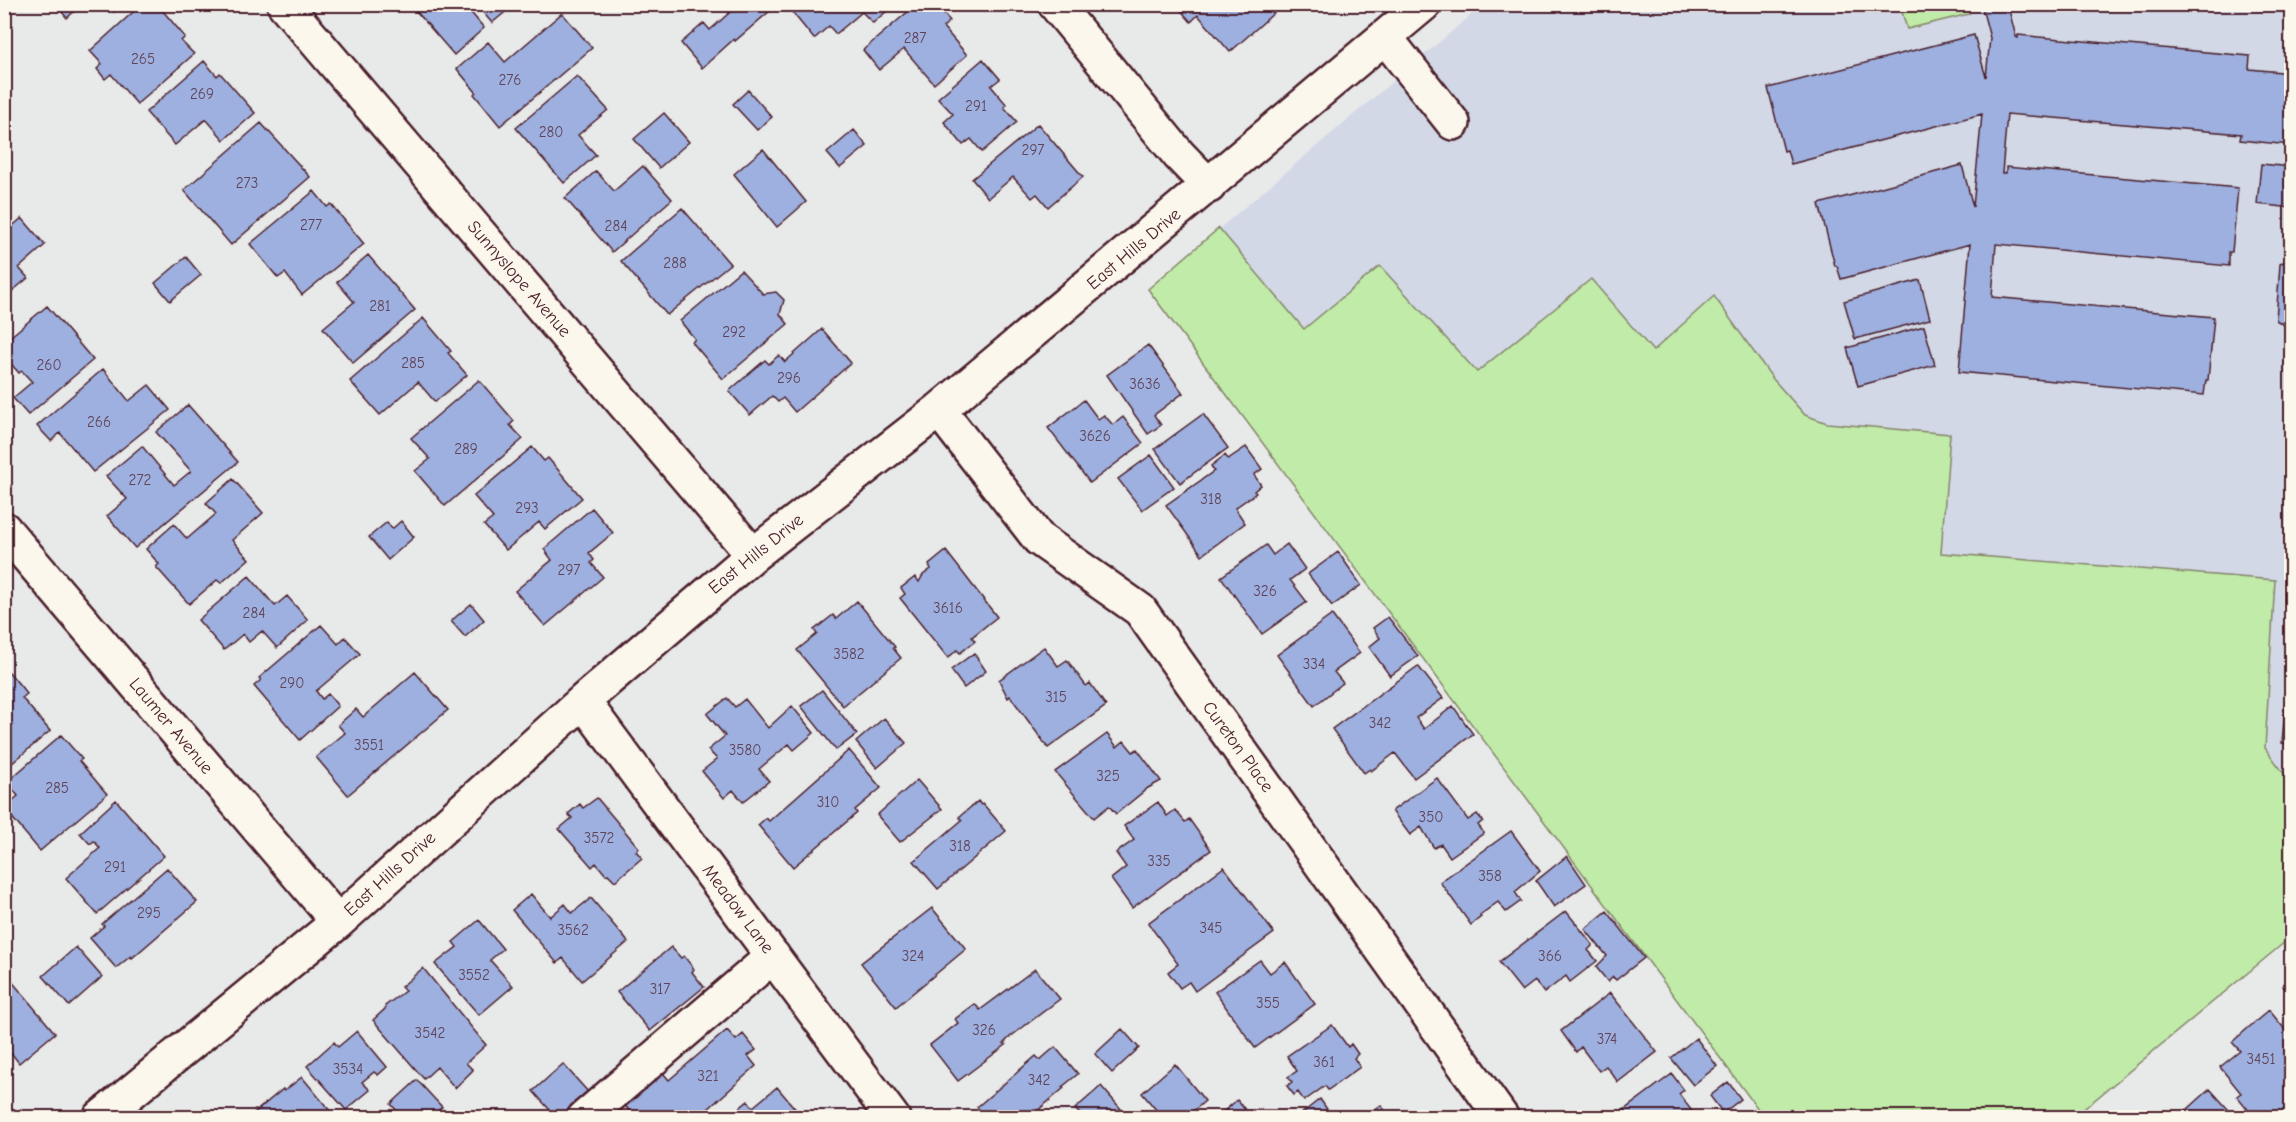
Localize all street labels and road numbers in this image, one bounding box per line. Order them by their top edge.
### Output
street label: East Hills Drive [1083,204,1185,294]
street label: Sunnyslope Avenue [463,216,575,342]
street label: East Hills Drive [704,509,808,599]
street label: Laumer Avenue [125,674,217,778]
street label: Cureton Place [1198,697,1278,797]
street label: East Hills Drive [340,827,440,921]
street label: Meadow Lane [698,860,778,958]

